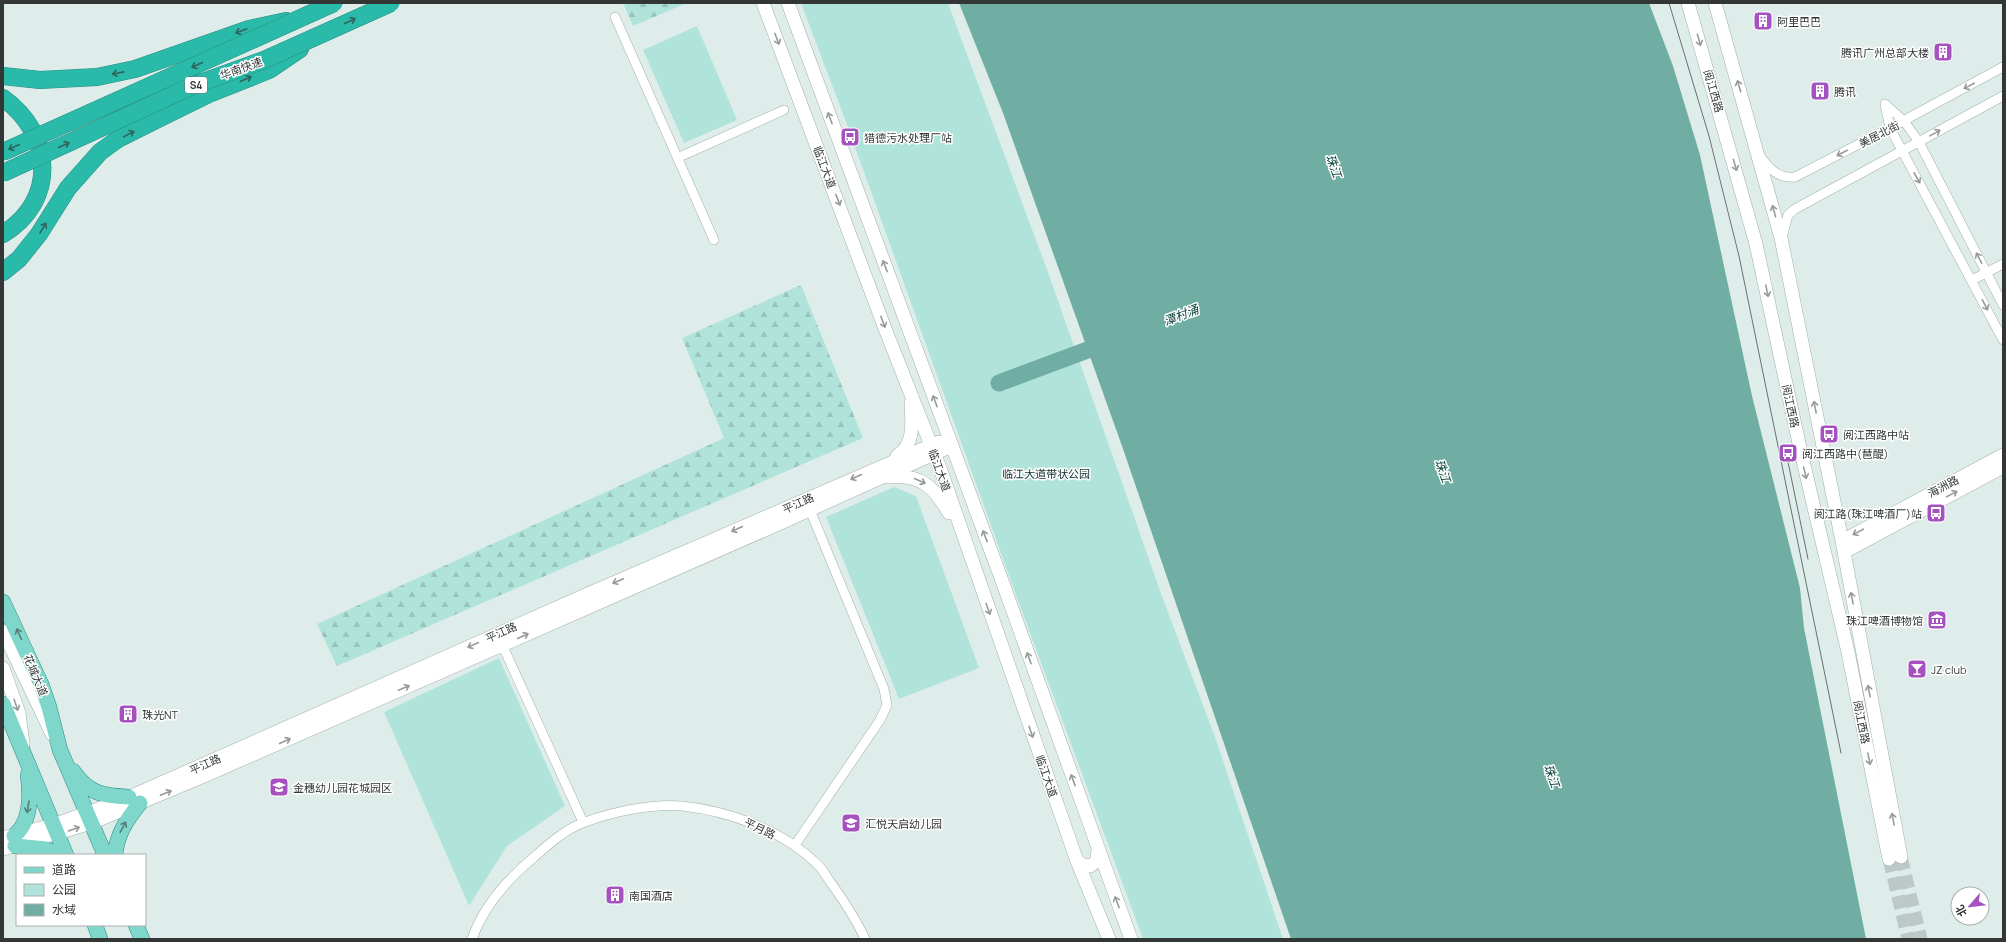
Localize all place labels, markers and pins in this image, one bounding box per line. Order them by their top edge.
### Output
building icon: 阿里巴巴 [1752,10,1774,32]
place label: 阿里巴巴 [1777,14,1821,29]
building icon: 腾讯广州总部大楼 [1932,41,1954,63]
place label: 腾讯广州总部大楼 [1841,45,1929,60]
building icon: 腾讯 [1809,80,1831,102]
place label: 腾讯 [1834,84,1856,99]
bus stop icon: 猎德污水处理厂站 [839,126,861,148]
place label: 猎德污水处理厂站 [864,130,952,145]
bus stop icon: 阅江西路中站 [1818,423,1840,445]
place label: 阅江西路中站 [1843,427,1909,442]
bus stop icon: 阅江西路中(琶醍) [1777,442,1799,464]
place label: 阅江西路中(琶醍) [1802,446,1888,461]
bus stop icon: 阅江路(珠江啤酒厂)站 [1925,502,1947,524]
place label: 阅江路(珠江啤酒厂)站 [1814,506,1922,521]
museum icon: 珠江啤酒博物馆 [1926,609,1948,631]
place label: 珠江啤酒博物馆 [1846,613,1923,628]
bar icon: JZ club [1906,658,1928,680]
place label: JZ club [1931,662,1967,677]
building icon: 珠光NT [117,703,139,725]
place label: 珠光NT [142,707,179,722]
school or university icon: 金穗幼儿园花城园区 [268,776,290,798]
place label: 金穗幼儿园花城园区 [293,780,392,795]
school or university icon: 汇悦天启幼儿园 [840,812,862,834]
place label: 汇悦天启幼儿园 [865,816,942,831]
building icon: 南国酒店 [604,884,626,906]
place label: 南国酒店 [629,888,673,903]

